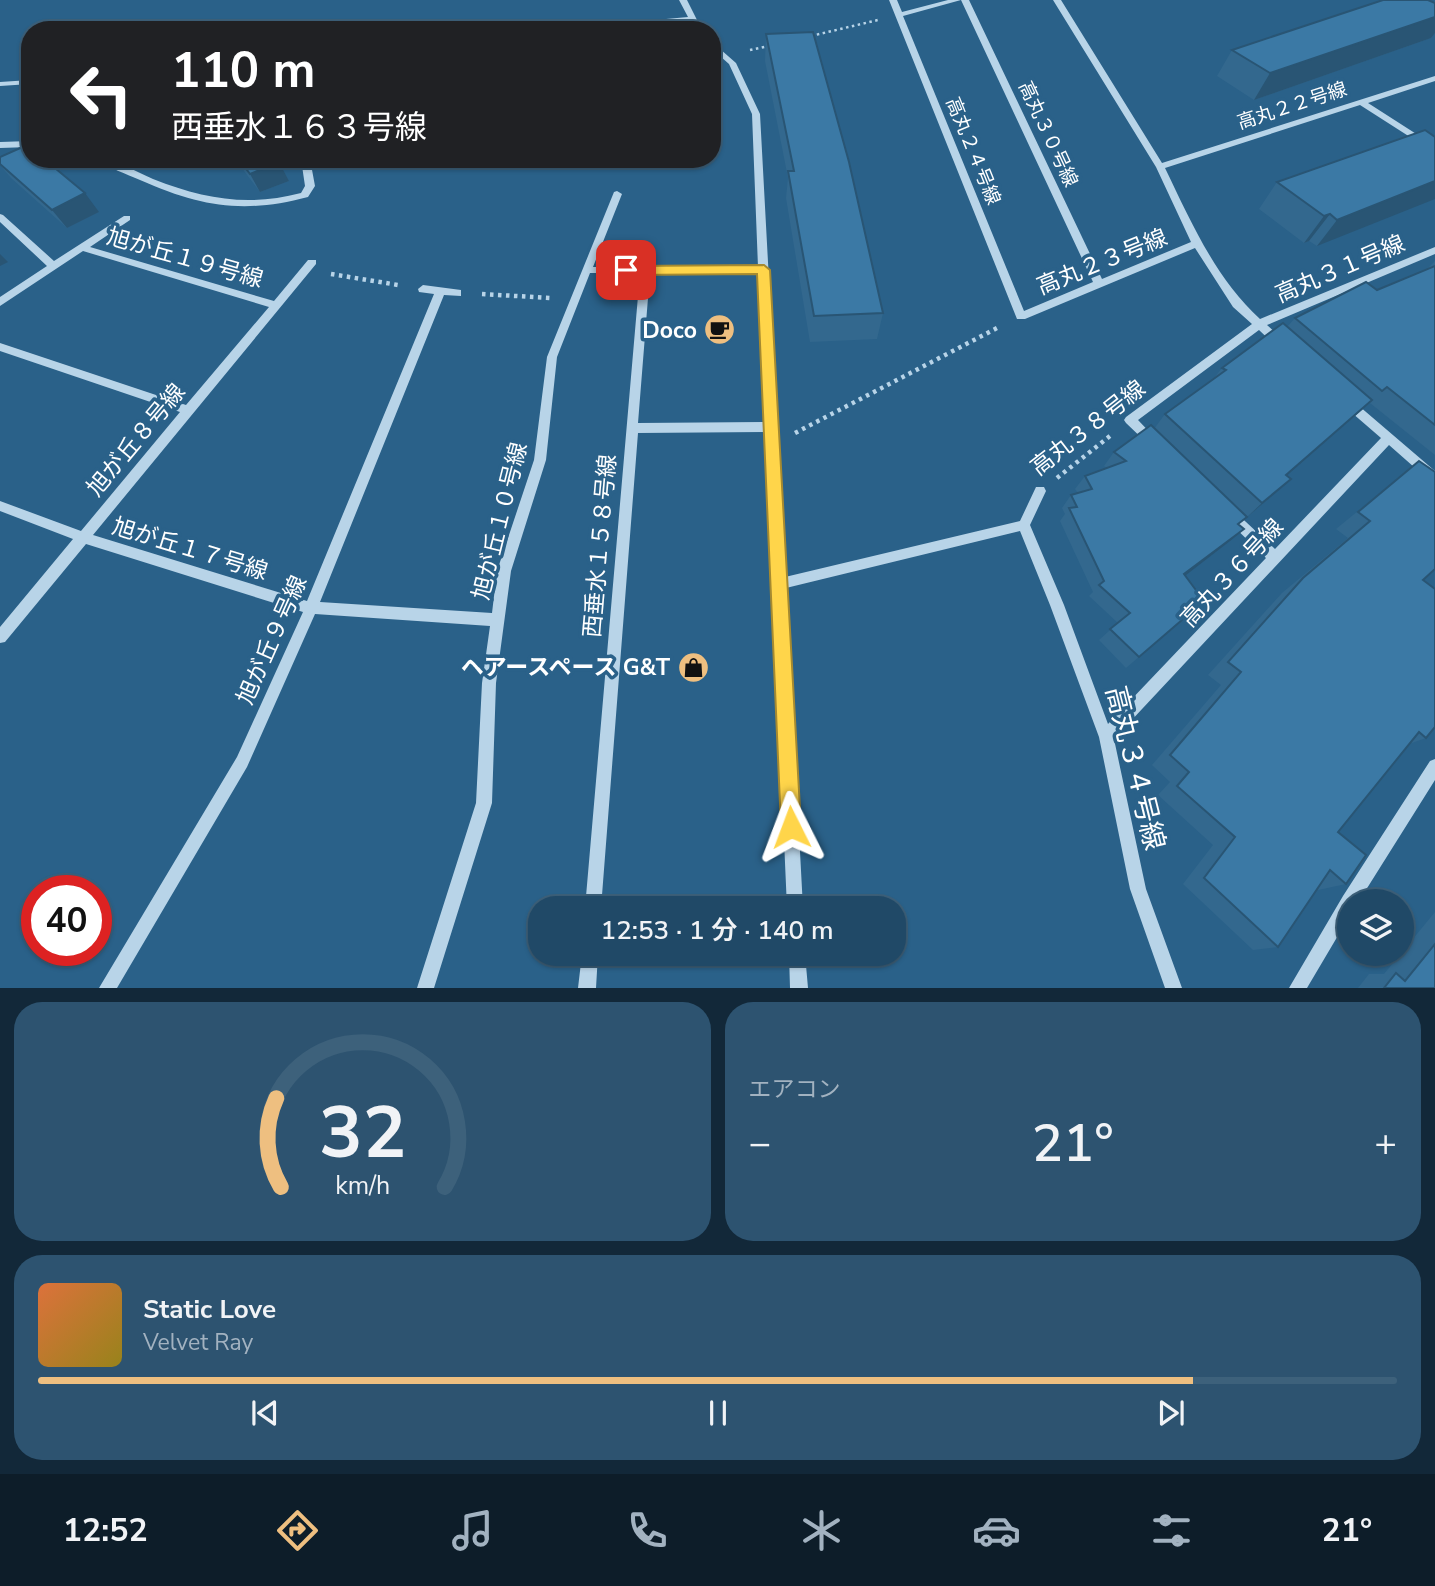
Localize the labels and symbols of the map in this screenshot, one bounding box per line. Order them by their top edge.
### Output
street label: 高丸２２号線 [1234,76,1350,136]
street label: 高丸３０号線 [1012,77,1084,191]
street label: 高丸２４号線 [940,93,1006,209]
street label: 旭が丘１９号線 [103,221,267,295]
street label: 高丸２３号線 [1032,222,1172,302]
street label: 高丸３１号線 [1270,228,1410,310]
pin [596,240,656,300]
cafe icon: Doco [703,313,737,347]
place label: Doco [642,315,697,346]
street label: 高丸３８号線 [1024,373,1152,483]
street label: 旭が丘８号線 [80,377,192,503]
street label: 旭が丘１０号線 [465,439,535,603]
street label: 西垂水１５８号線 [577,453,623,639]
street label: 旭が丘１７号線 [108,511,272,587]
street label: 高丸３６号線 [1174,512,1290,634]
street label: 旭が丘９号線 [230,571,314,709]
shop icon: ヘアースペース G&T [676,650,710,684]
place label: ヘアースペース G&T [461,652,671,683]
street label: 高丸３４号線 [1096,682,1174,854]
position arrow [754,790,828,864]
speed limit sign: 40 [21,875,112,966]

